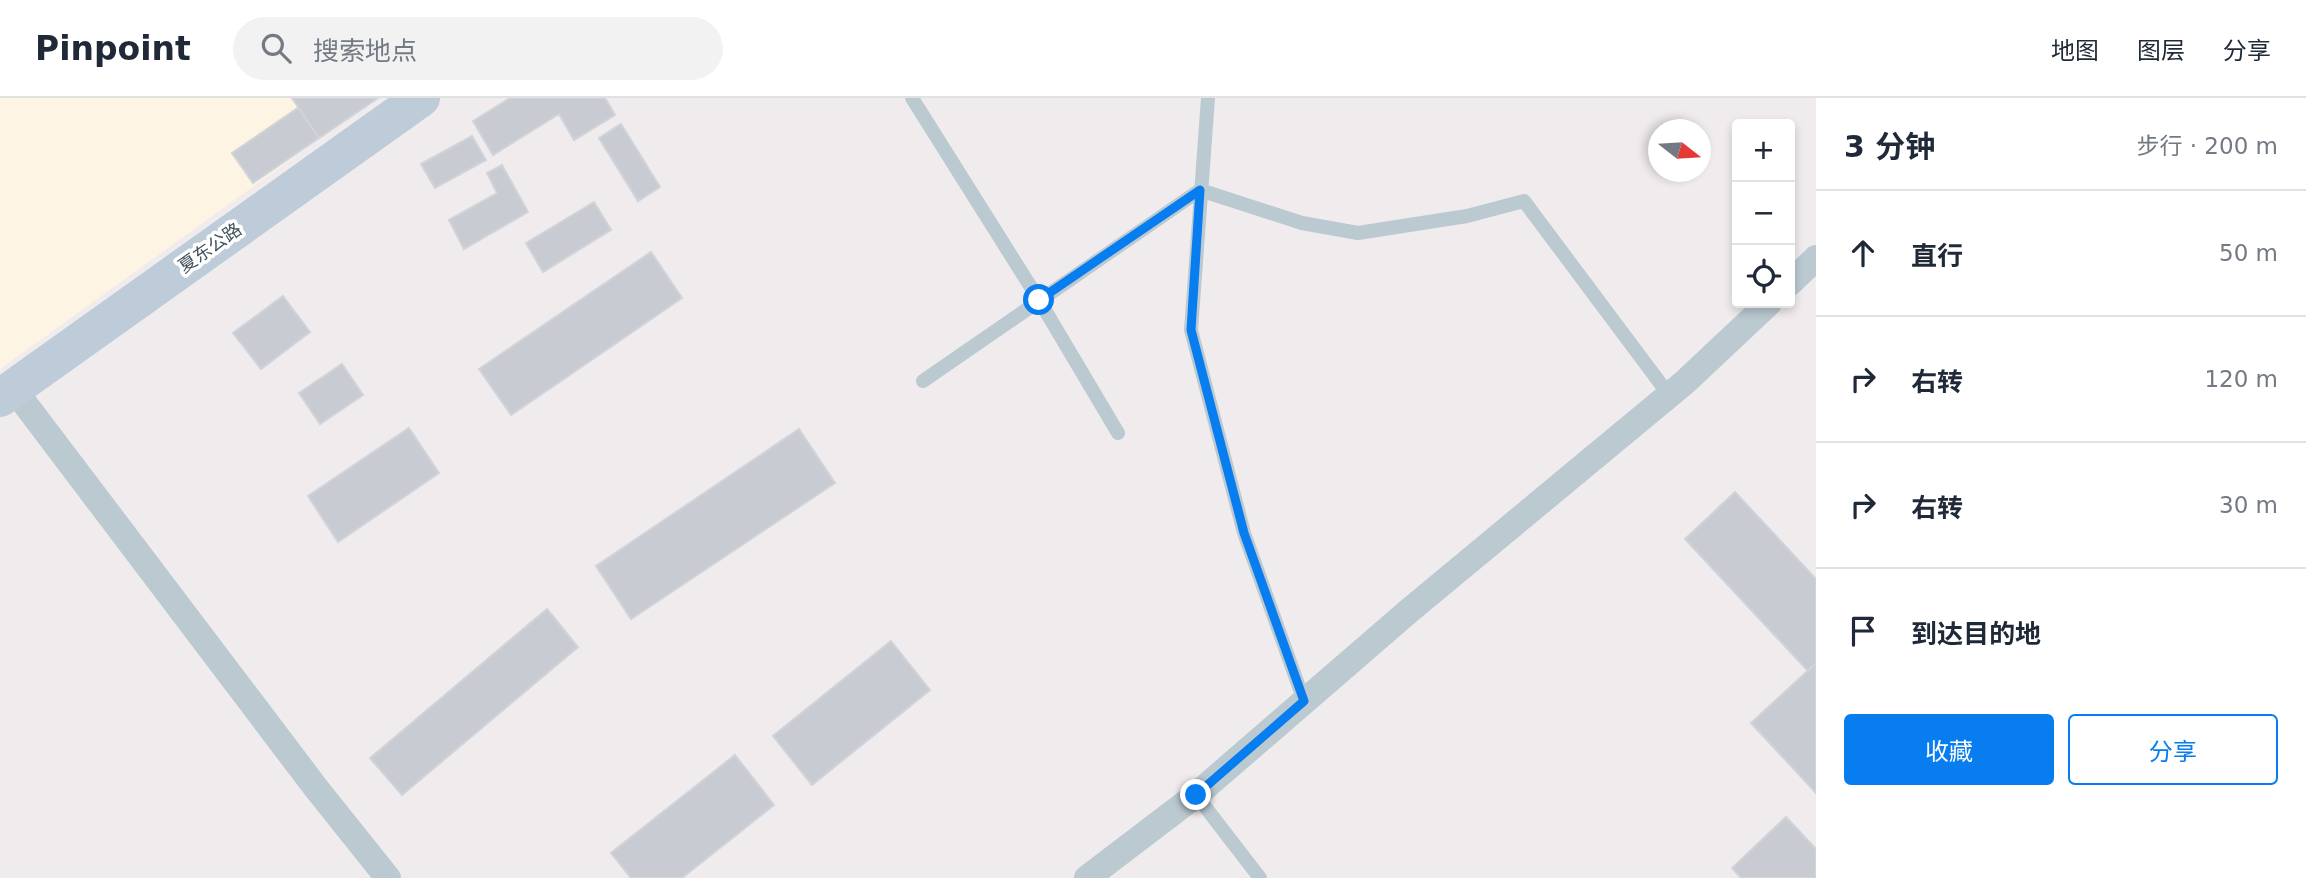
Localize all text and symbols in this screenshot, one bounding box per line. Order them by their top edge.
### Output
search box [233,17,723,80]
text: Pinpoint [35,29,191,68]
icon: search [257,29,295,67]
text: 搜索地点 [313,36,417,66]
text: 地图 [2051,37,2099,65]
text: 图层 [2137,37,2185,65]
text: 分享 [2223,37,2271,65]
north arrow [1648,119,1711,182]
map controls [1732,119,1795,308]
button: + [1732,119,1795,182]
text: 3 分钟 [1844,129,1935,164]
text: 步行 · 200 m [2136,133,2278,159]
button: − [1732,182,1795,245]
street label: 夏东公路 [174,218,245,277]
icon: ahead [1844,234,1882,272]
text: 50 m [2219,240,2278,266]
text: 直行 [1911,241,1963,271]
button: locate [1732,245,1795,308]
route start [1023,284,1054,315]
icon: right [1844,360,1882,398]
text: 120 m [2204,366,2278,392]
text: 右转 [1911,367,1963,397]
icon: right [1844,486,1882,524]
text: 30 m [2219,492,2278,518]
text: 右转 [1911,493,1963,523]
icon: arrive [1844,612,1882,650]
text: 到达目的地 [1911,619,2041,649]
button: 收藏 [1844,714,2054,785]
button: 分享 [2068,714,2278,785]
route end [1180,779,1211,810]

